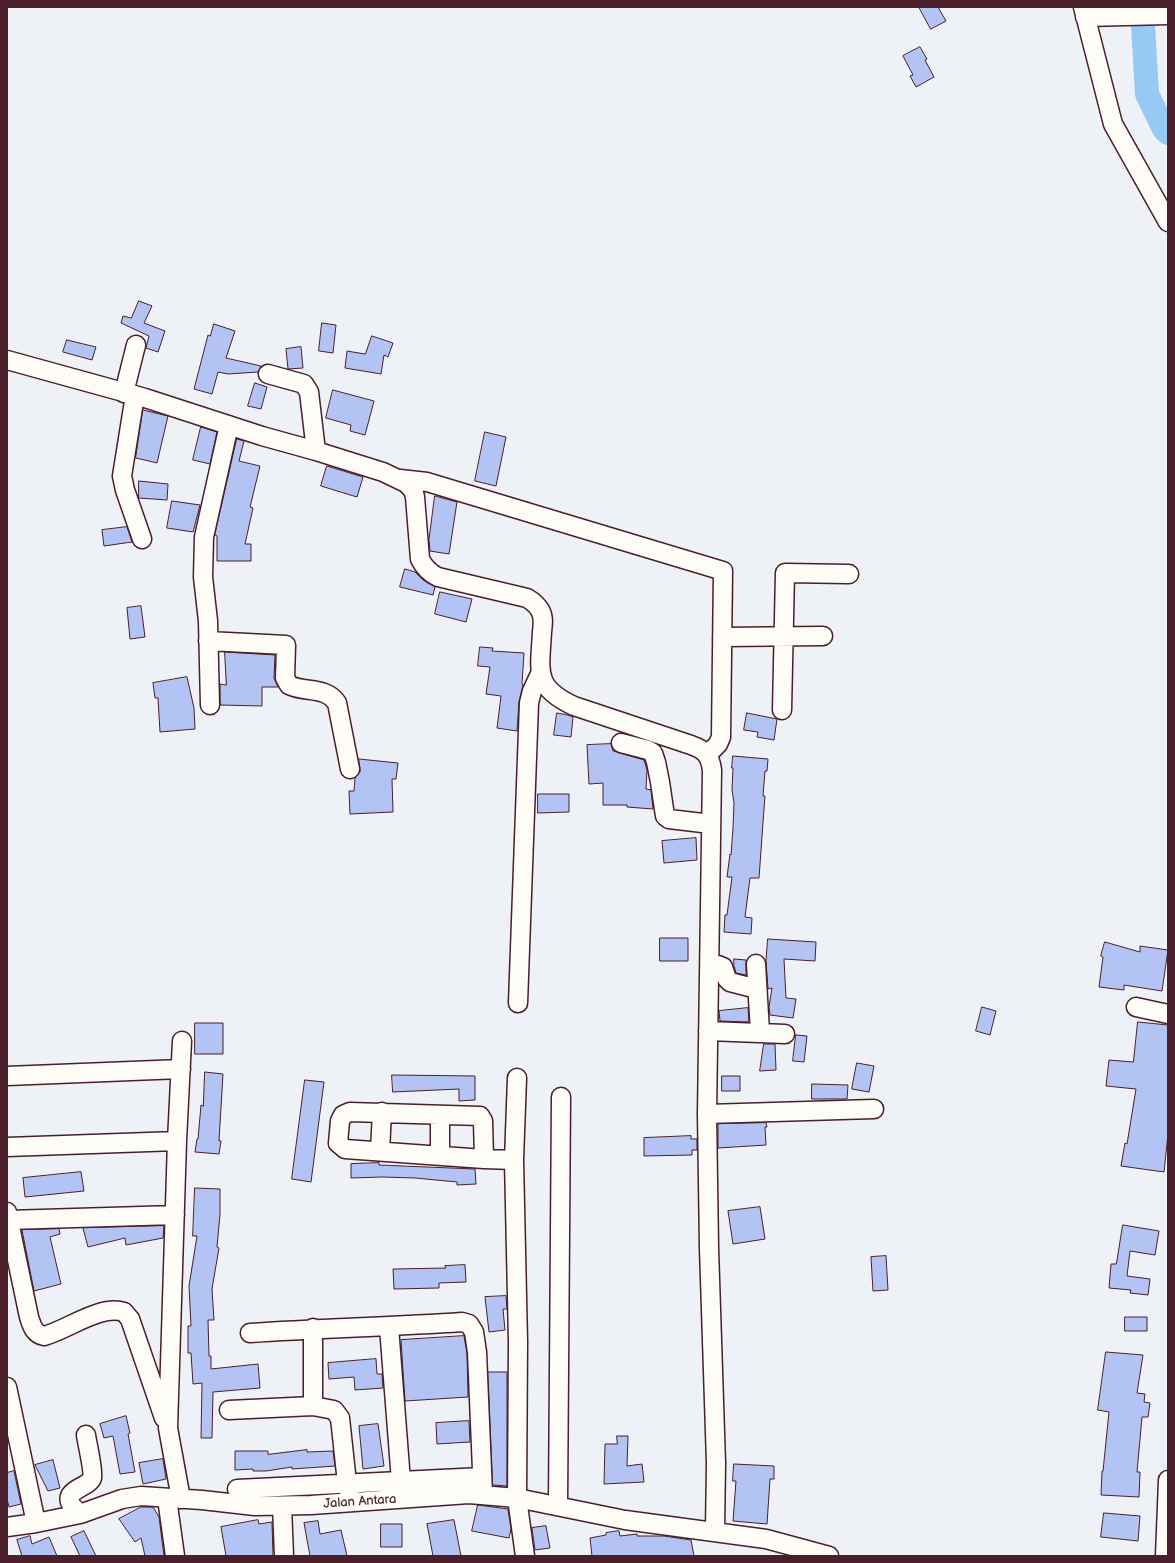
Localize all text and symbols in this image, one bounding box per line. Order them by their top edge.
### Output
street label: Jalan Antara [323,1492,397,1512]

